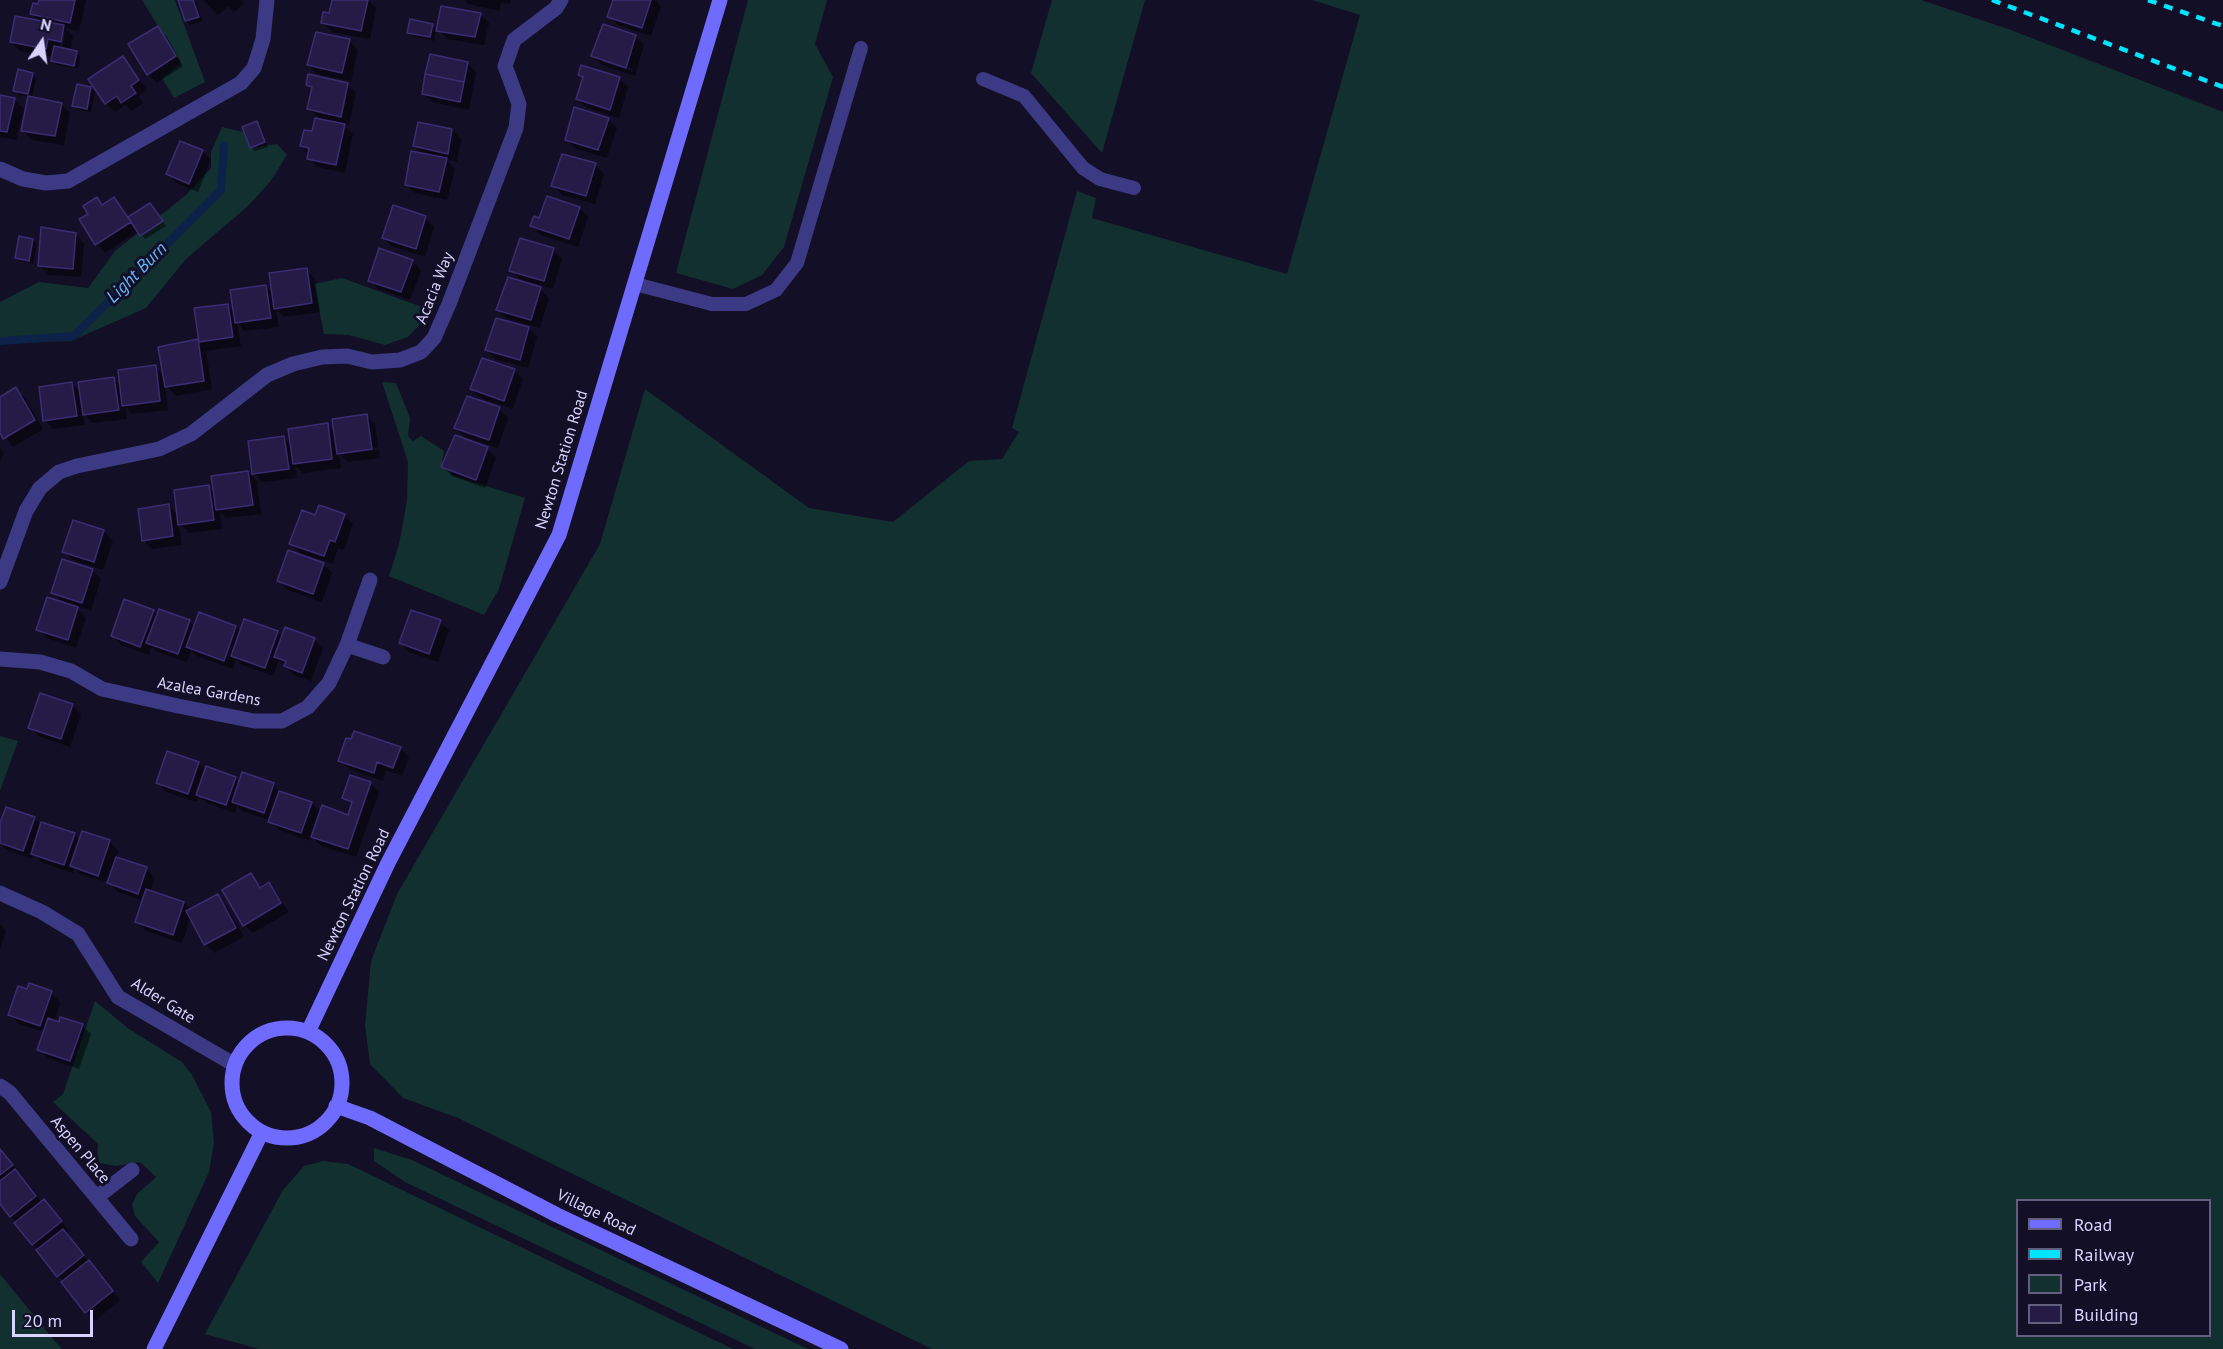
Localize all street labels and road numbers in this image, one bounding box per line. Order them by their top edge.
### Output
street label: Acacia Way [412,249,458,327]
street label: Newton Station Road [532,388,592,532]
street label: Azalea Gardens [156,673,262,711]
street label: Newton Station Road [314,826,394,964]
street label: Alder Gate [128,974,198,1028]
street label: Aspen Place [46,1112,114,1188]
street label: Village Road [553,1186,639,1240]

